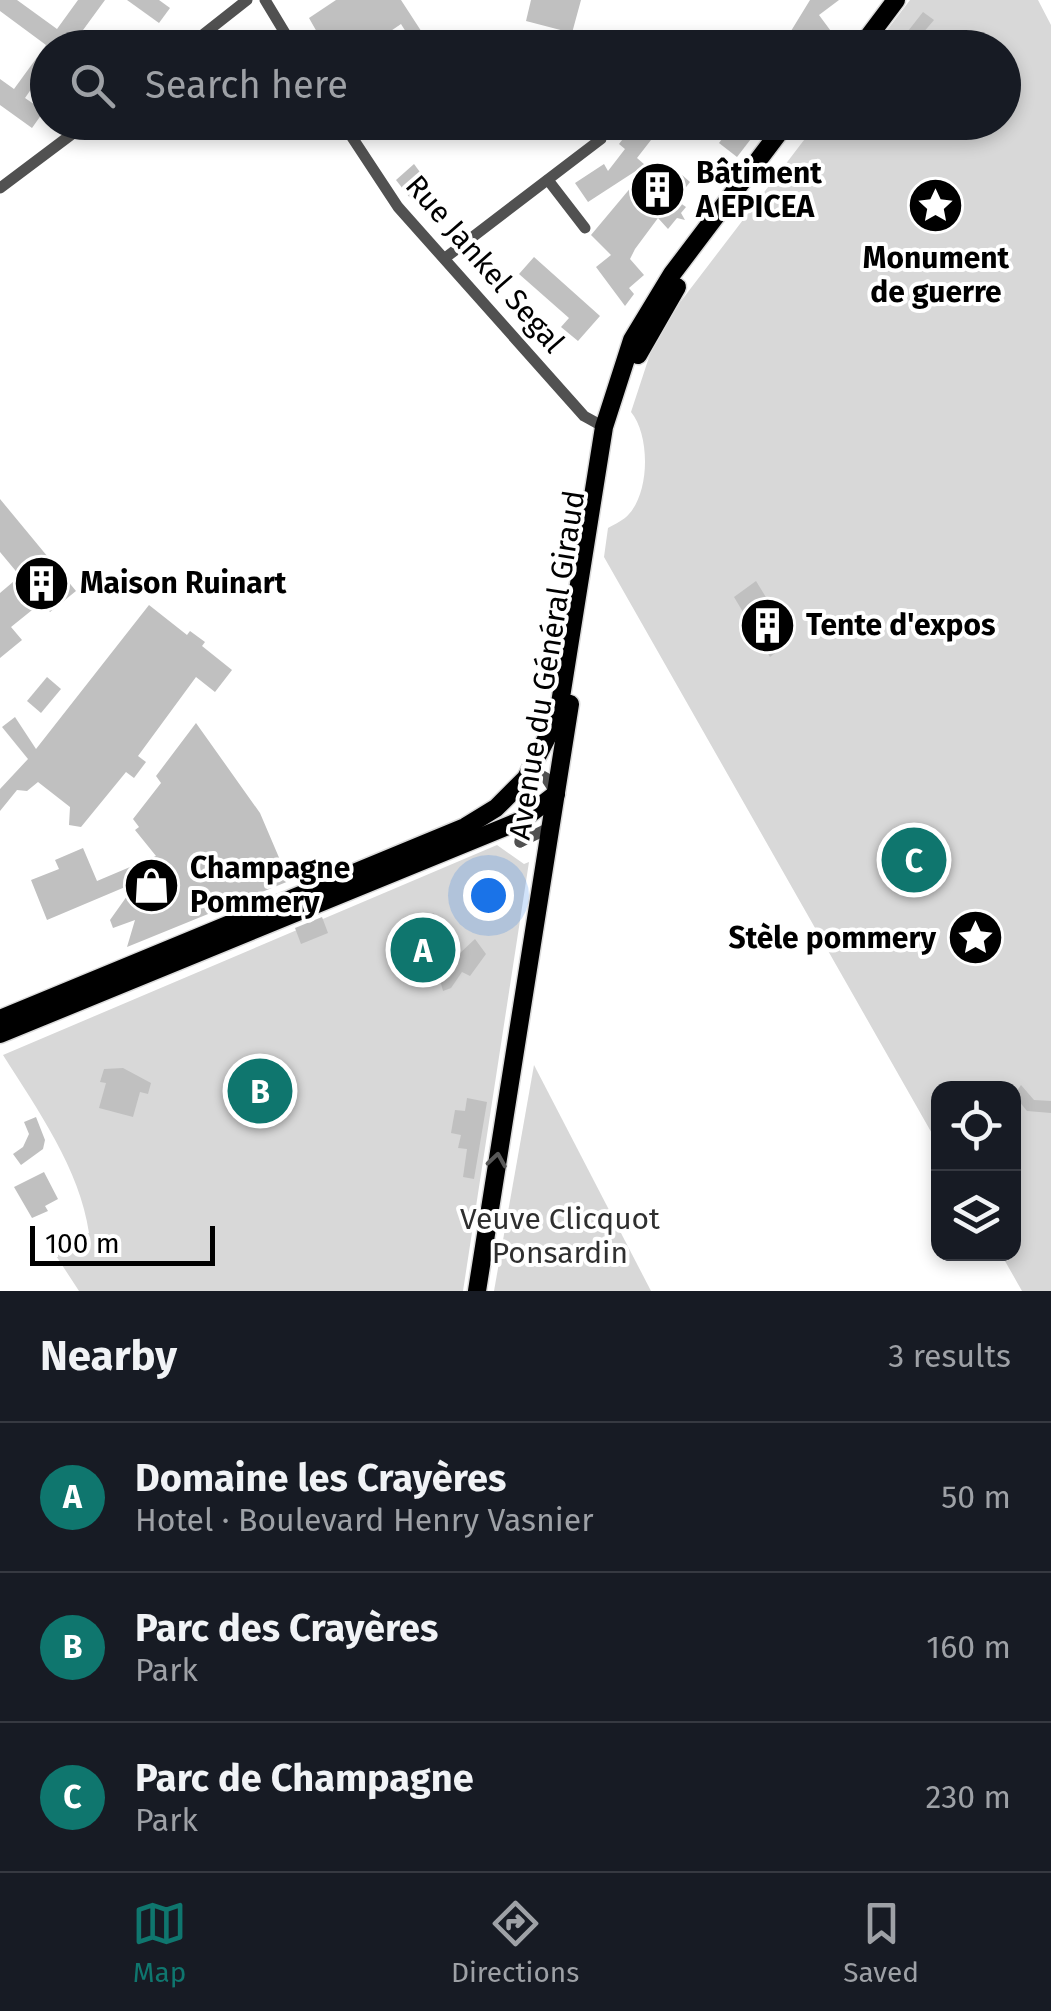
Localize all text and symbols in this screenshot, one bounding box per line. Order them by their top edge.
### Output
search box [30,30,1021,140]
icon: search [65,58,120,113]
text: Search here [145,62,348,108]
place label: Bâtiment A EPICEA [695,155,822,225]
building icon: Bâtiment A EPICEA [627,160,687,220]
street label: Rue Jankel Segal [398,168,572,360]
place icon: Monument de guerre [906,175,966,235]
place label: Monument de guerre [863,240,1010,310]
street label: Avenue du Général Giraud [502,488,592,842]
building icon: Maison Ruinart [11,553,71,613]
place label: Maison Ruinart [80,565,287,601]
building icon: Tente d'expos [737,595,797,655]
place label: Tente d'expos [806,607,995,643]
pin: C [882,822,946,898]
place label: Champagne Pommery [190,850,350,920]
shop icon: Champagne Pommery [121,855,181,915]
your location [463,870,514,921]
place icon: Stèle pommery [945,908,1005,968]
pin: A [390,912,456,988]
place label: Stèle pommery [729,920,936,956]
pin: B [228,1054,292,1128]
map controls [931,1081,1021,1261]
button: locate [931,1081,1021,1171]
one-way arrow [486,1152,507,1168]
button: layers [931,1171,1021,1261]
park label: Veuve Clicquot Ponsardin [460,1201,660,1271]
scale bar [30,1221,215,1266]
text: 100 m [45,1227,120,1260]
text: Nearby [40,1331,177,1381]
text: 3 results [888,1337,1011,1375]
text: Domaine les Crayères [135,1455,506,1501]
text: A [63,1478,82,1516]
text: 50 m [941,1478,1011,1516]
text: Hotel · Boulevard Henry Vasnier [135,1501,594,1539]
text: Parc des Crayères [135,1605,438,1651]
text: B [63,1628,82,1666]
text: 160 m [926,1628,1011,1666]
text: Park [135,1651,198,1689]
text: Parc de Champagne [135,1755,474,1801]
text: C [63,1778,82,1816]
text: 230 m [926,1778,1011,1816]
text: Park [135,1801,198,1839]
tab: Map [132,1896,187,1989]
tab: Directions [451,1896,579,1989]
tab: Saved [843,1896,919,1989]

